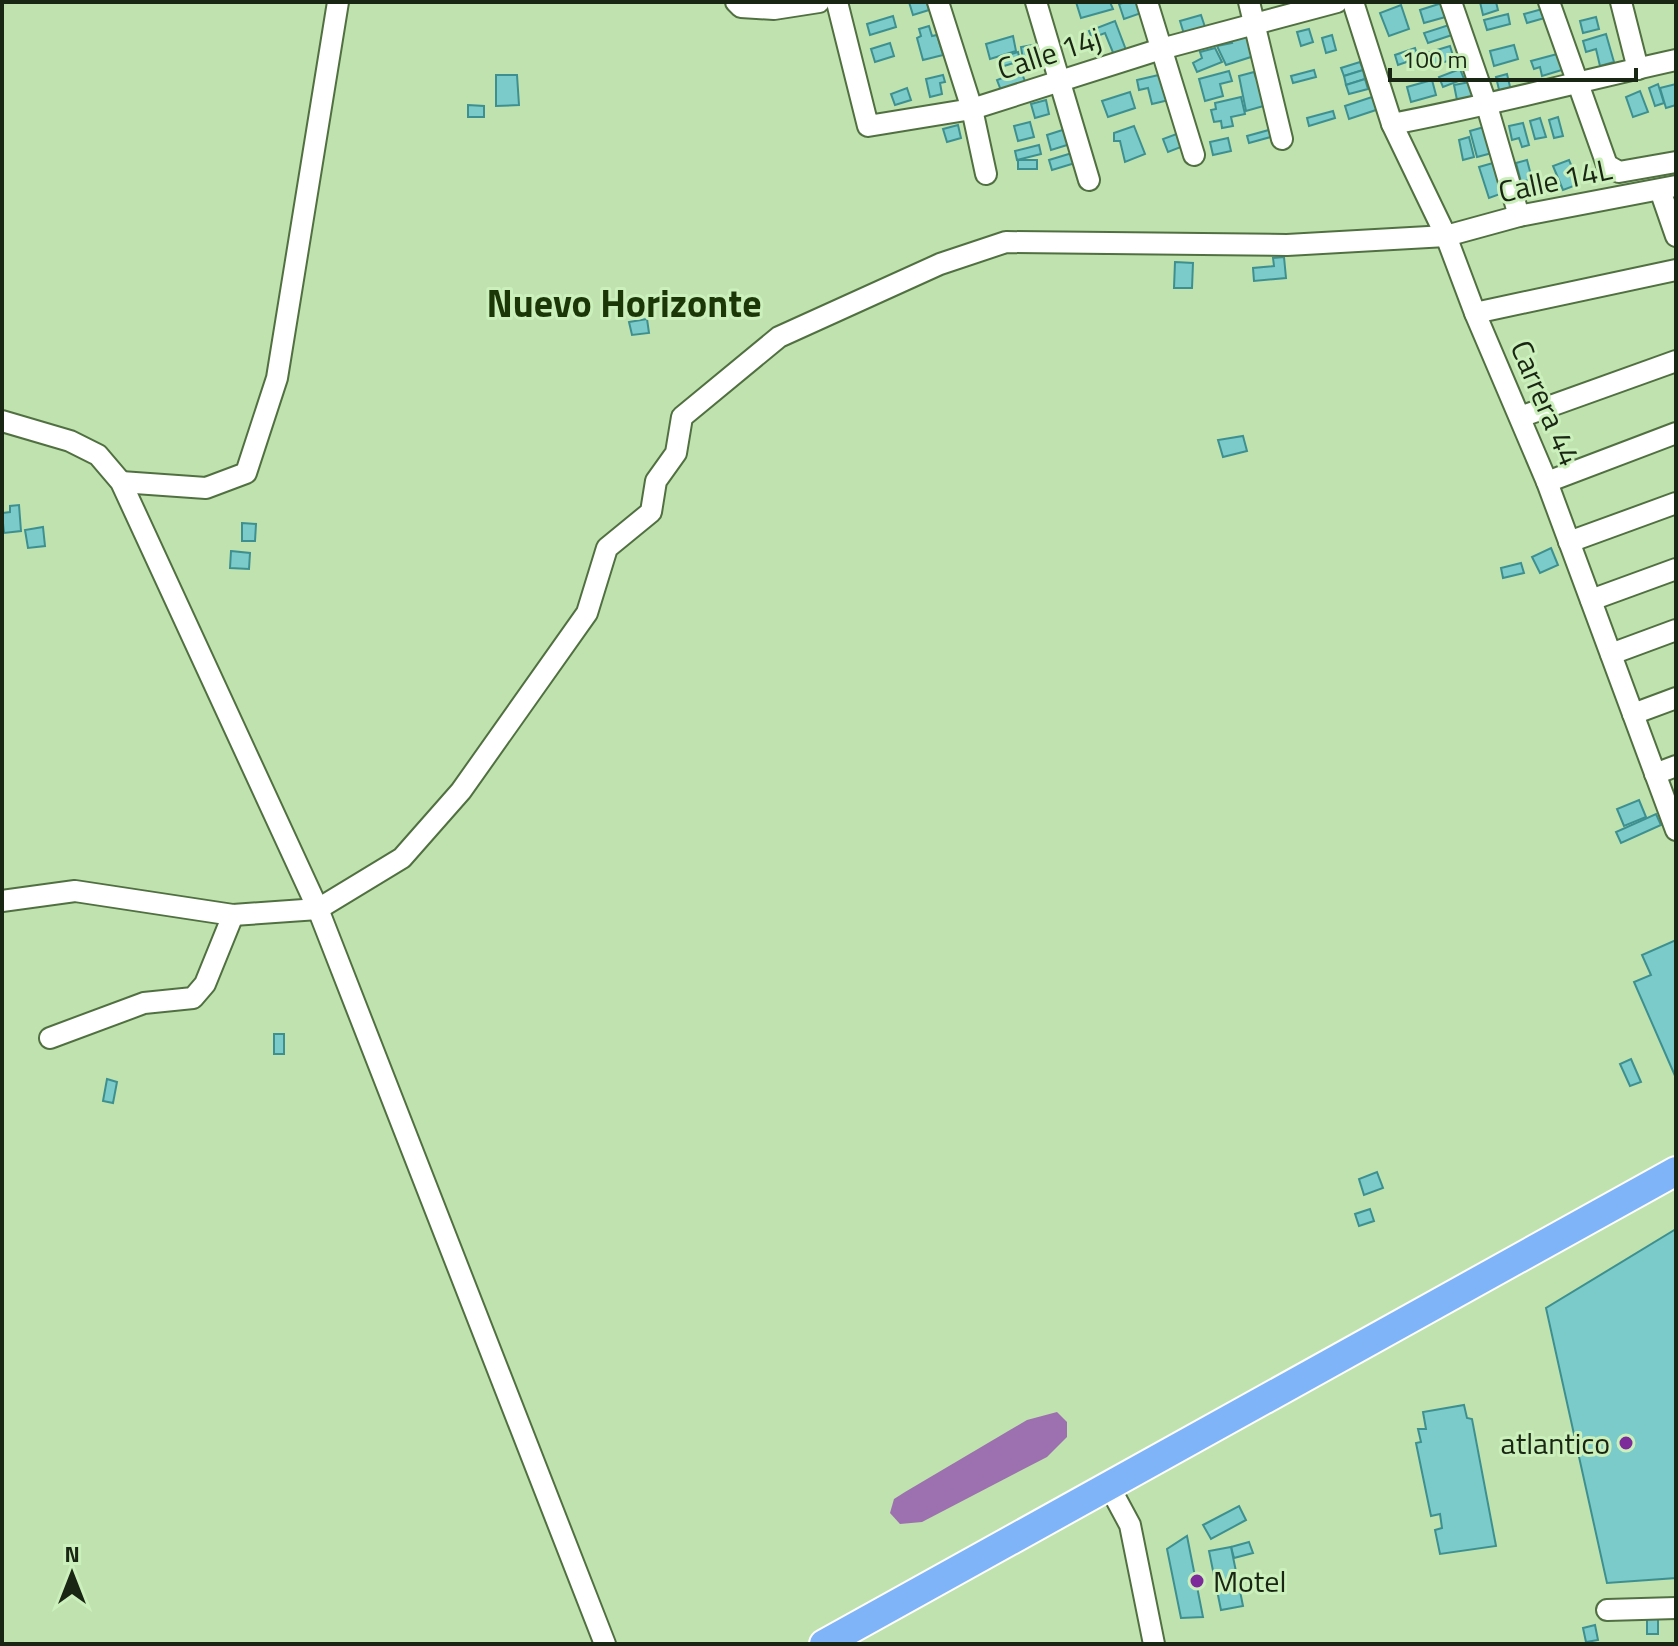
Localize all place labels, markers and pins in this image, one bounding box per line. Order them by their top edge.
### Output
place label: atlantico [1501,1420,1610,1466]
marker: atlantico [1617,1434,1635,1452]
place label: Motel [1213,1558,1286,1604]
marker: Motel [1188,1572,1206,1590]

